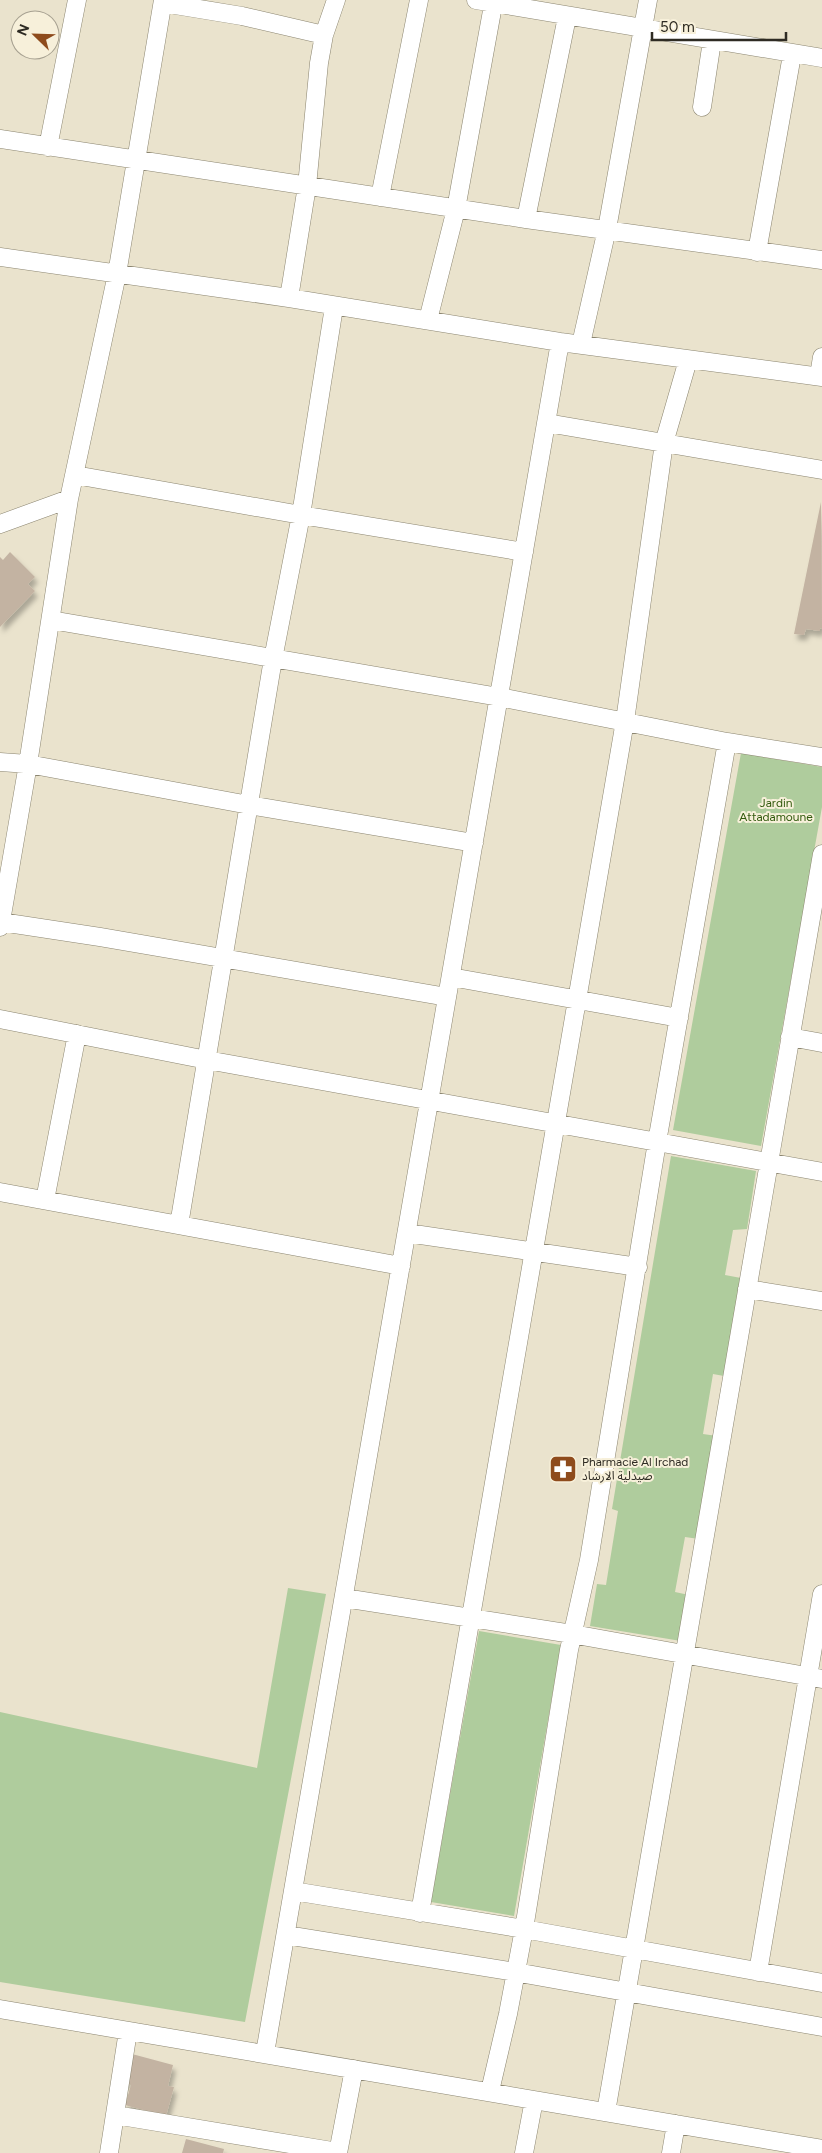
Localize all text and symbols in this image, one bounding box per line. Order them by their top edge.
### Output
north arrow [10,10,60,60]
scale bar [652,10,786,42]
text: 50 m [660,18,695,36]
text: N [14,22,33,38]
park label: Jardin Attadamoune [739,796,813,824]
pharmacy icon: Pharmacie Al Irchad صيدلية الارشاد [548,1454,578,1484]
place label: Pharmacie Al Irchad صيدلية الارشاد [582,1455,688,1483]

